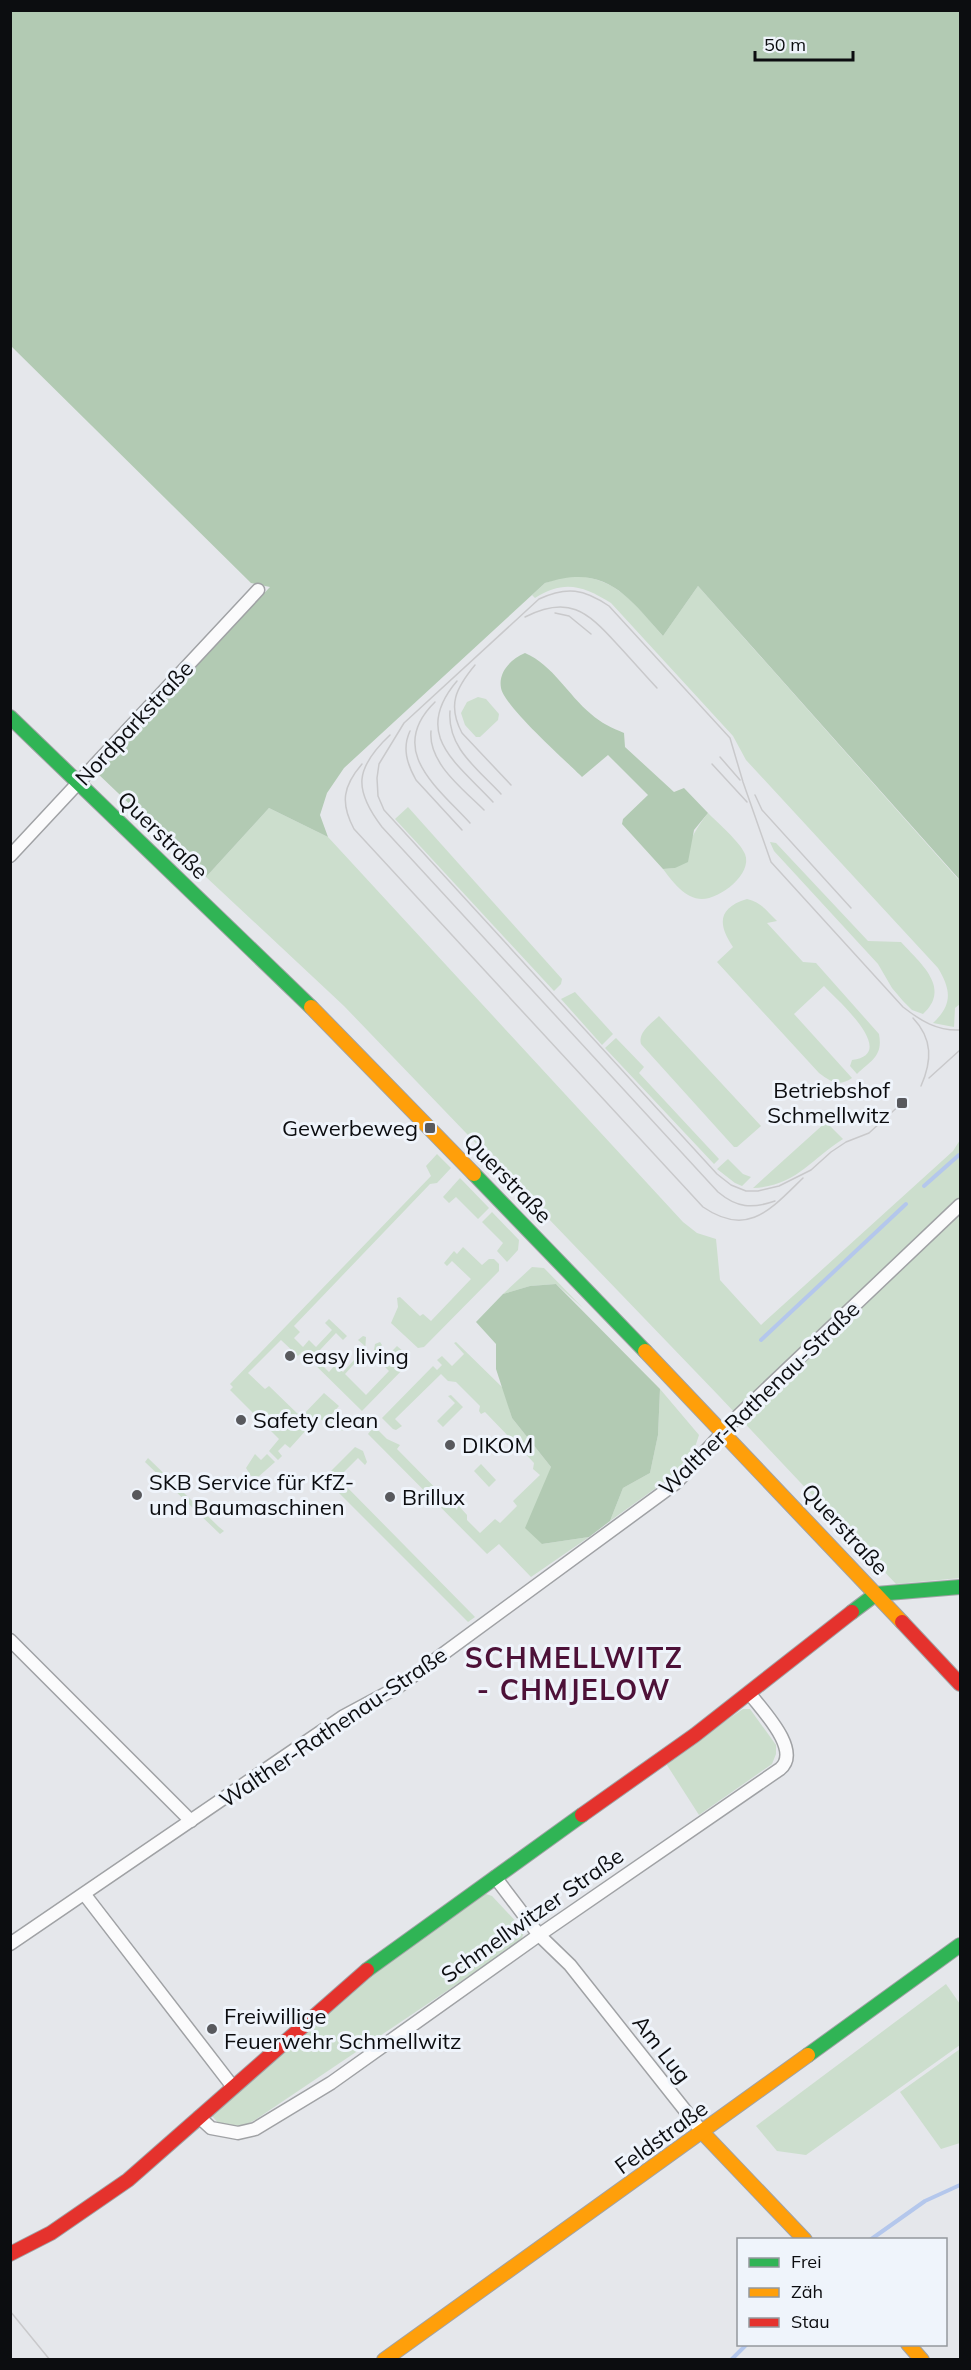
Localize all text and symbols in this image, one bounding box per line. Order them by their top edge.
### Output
scale bar [755,24,852,62]
text: 50 m [764,33,806,56]
street label: Nordparkstraße [69,655,199,791]
street label: Querstraße [112,785,214,885]
place label: Betriebshof Schmellwitz [767,1076,891,1129]
marker: Betriebshof Schmellwitz [895,1096,909,1110]
place label: Gewerbeweg [282,1114,418,1142]
marker: Gewerbeweg [423,1121,437,1135]
street label: Querstraße [458,1127,558,1229]
street label: Walther-Rathenau-Straße [653,1295,865,1501]
place label: easy living [302,1342,409,1370]
marker: easy living [283,1349,297,1363]
place label: Safety clean [253,1406,378,1434]
marker: Safety clean [234,1413,248,1427]
place label: DIKOM [462,1431,533,1459]
marker: DIKOM [443,1438,457,1452]
place label: SKB Service für KfZ- und Baumaschinen [149,1468,354,1521]
street label: Querstraße [796,1477,894,1581]
place label: Brillux [402,1483,465,1511]
marker: SKB Service für KfZ- und Baumaschinen [130,1488,144,1502]
marker: Brillux [383,1490,397,1504]
street label: Walther-Rathenau-Straße [214,1640,452,1814]
district label: SCHMELLWITZ - CHMJELOW [465,1640,683,1707]
street label: Schmellwitzer Straße [435,1841,629,1989]
place label: Freiwillige Feuerwehr Schmellwitz [224,2002,462,2055]
street label: Am Lug [627,2009,697,2089]
marker: Freiwillige Feuerwehr Schmellwitz [205,2022,219,2036]
street label: Feldstraße [609,2094,713,2180]
legend [737,2238,947,2346]
text: Frei [791,2250,821,2273]
text: Zäh [791,2280,823,2303]
text: Stau [791,2310,830,2333]

